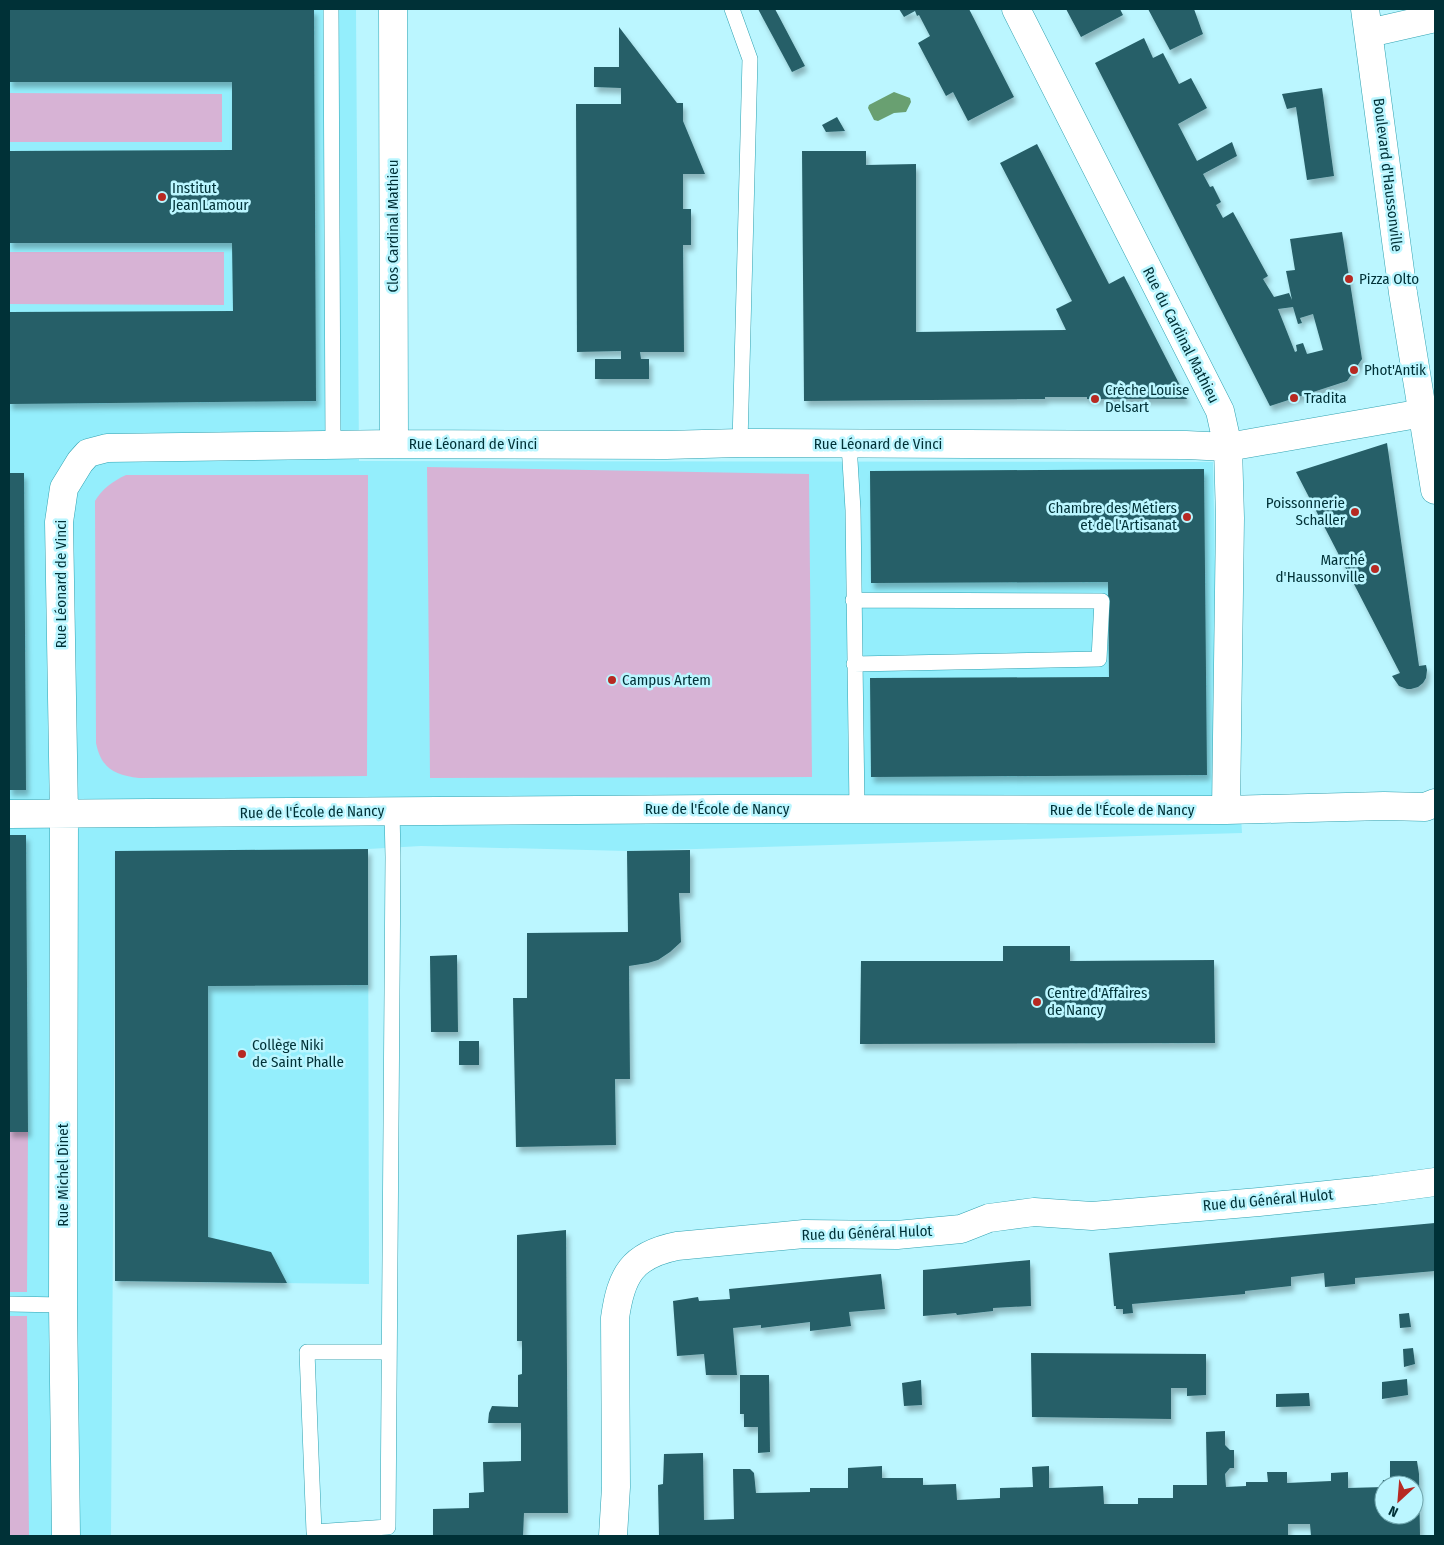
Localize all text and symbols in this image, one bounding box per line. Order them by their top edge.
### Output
street label: Boulevard d'Haussonville [1370,97,1406,253]
street label: Clos Cardinal Mathieu [384,159,402,293]
place label: Institut Jean Lamour [172,179,249,214]
marker: Institut Jean Lamour [156,191,168,203]
street label: Rue du Cardinal Mathieu [1139,264,1223,406]
place label: Pizza Olto [1359,270,1419,288]
marker: Pizza Olto [1343,273,1355,285]
place label: Phot'Antik [1364,361,1426,379]
marker: Phot'Antik [1348,364,1360,376]
place label: Crèche Louise Delsart [1105,381,1190,416]
place label: Tradita [1304,389,1347,407]
marker: Tradita [1288,392,1300,404]
marker: Crèche Louise Delsart [1089,393,1101,405]
street label: Rue Léonard de Vinci [409,435,537,453]
street label: Rue Léonard de Vinci [814,435,942,453]
place label: Poissonnerie Schaller [1266,494,1346,529]
place label: Chambre des Métiers et de l'Artisanat [1048,499,1177,534]
marker: Poissonnerie Schaller [1349,506,1361,518]
marker: Chambre des Métiers et de l'Artisanat [1181,511,1193,523]
street label: Rue Léonard de Vinci [52,520,70,648]
place label: Marché d'Haussonville [1276,551,1365,586]
marker: Marché d'Haussonville [1369,563,1381,575]
place label: Campus Artem [622,671,711,689]
marker: Campus Artem [606,674,618,686]
street label: Rue de l'École de Nancy [645,800,790,818]
street label: Rue de l'École de Nancy [1050,801,1195,819]
street label: Rue de l'École de Nancy [239,802,385,822]
place label: Centre d'Affaires de Nancy [1047,984,1147,1019]
marker: Centre d'Affaires de Nancy [1031,996,1043,1008]
place label: Collège Niki de Saint Phalle [252,1036,344,1071]
marker: Collège Niki de Saint Phalle [236,1048,248,1060]
street label: Rue Michel Dinet [54,1123,72,1227]
street label: Rue du Général Hulot [1202,1185,1334,1215]
street label: Rue du Général Hulot [801,1222,933,1244]
north arrow [1374,1475,1424,1525]
text: N [1386,1502,1401,1521]

